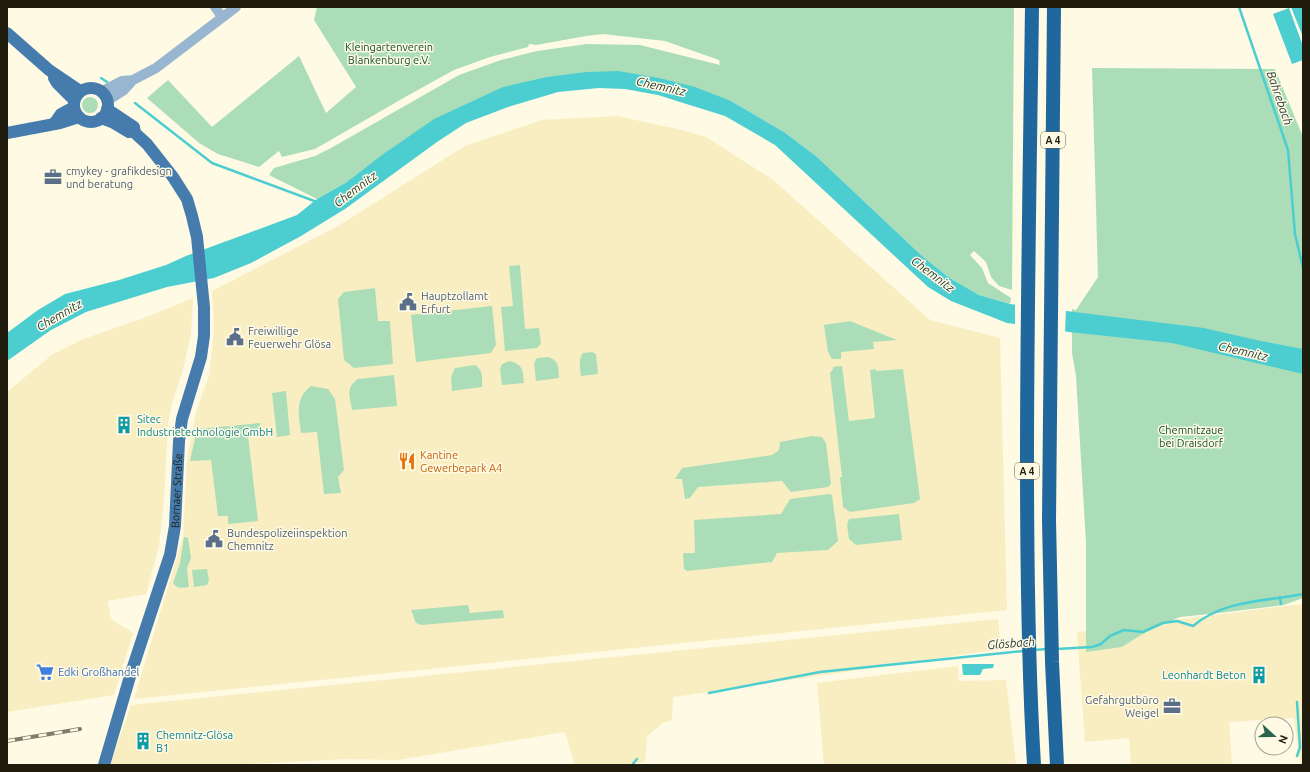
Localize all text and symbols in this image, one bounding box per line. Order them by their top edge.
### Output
park label: Kleingartenverein Blankenburg e.V. [345,41,433,66]
water label: Bahrebach [1265,69,1295,127]
water label: Chemnitz [635,74,688,98]
road number: A 4 [1041,132,1065,148]
place label: cmykey - grafikdesign und beratung [66,165,172,190]
office icon: cmykey - grafikdesign und beratung [43,167,63,187]
water label: Chemnitz [331,168,379,209]
water label: Chemnitz [909,254,957,295]
place label: Hauptzollamt Erfurt [421,290,489,315]
public building icon: Hauptzollamt Erfurt [398,292,418,312]
water label: Chemnitz [34,297,85,333]
place label: Freiwillige Feuerwehr Glösa [248,325,331,350]
public building icon: Freiwillige Feuerwehr Glösa [225,327,245,347]
water label: Chemnitz [1217,339,1270,363]
place label: Sitec Industrietechnologie GmbH [137,413,273,438]
building icon: Sitec Industrietechnologie GmbH [114,415,134,435]
park label: Chemnitzaue bei Draisdorf [1159,424,1224,449]
place label: Kantine Gewerbepark A4 [420,449,502,474]
restaurant icon: Kantine Gewerbepark A4 [397,451,417,471]
street label: Bornaer Straße [169,453,184,528]
road number: A 4 [1015,463,1039,479]
place label: Bundespolizeiinspektion Chemnitz [227,527,347,552]
public building icon: Bundespolizeiinspektion Chemnitz [204,529,224,549]
water label: Glösbach [987,635,1035,651]
supermarket icon: Edki Großhandel [35,662,55,682]
building icon: Leonhardt Beton [1249,665,1269,685]
place label: Edki Großhandel [58,666,139,678]
place label: Leonhardt Beton [1162,669,1246,681]
place label: Gefahrgutbüro Weigel [1085,694,1159,719]
office icon: Gefahrgutbüro Weigel [1162,696,1182,716]
north arrow [1254,716,1294,756]
place label: Chemnitz-Glösa B1 [156,729,233,754]
building icon: Chemnitz-Glösa B1 [133,731,153,751]
text: N [1276,734,1290,746]

